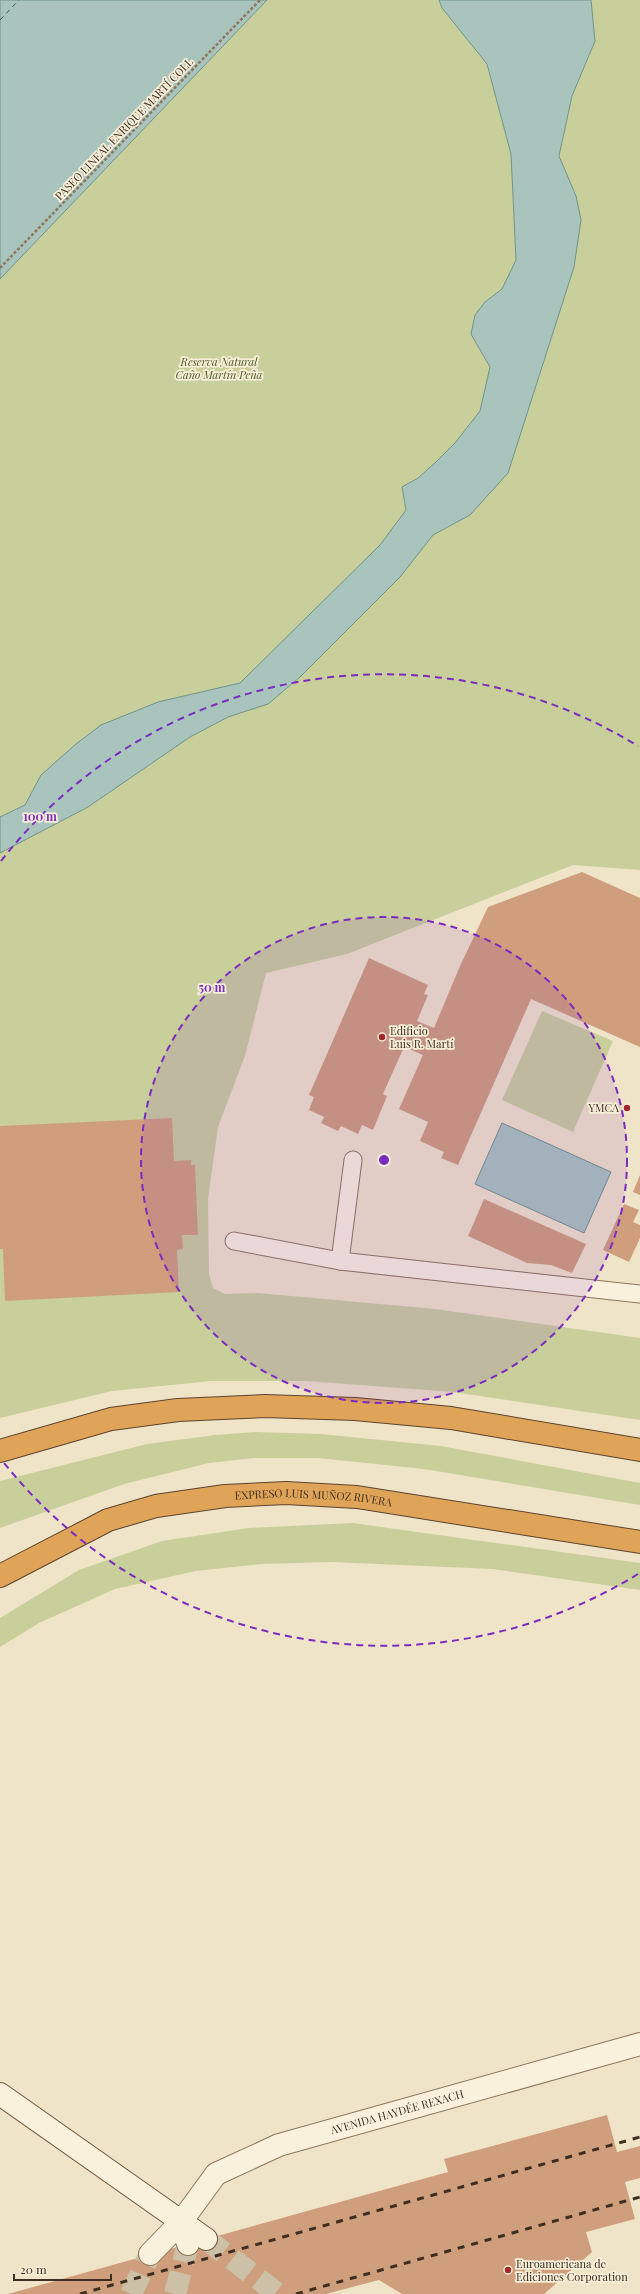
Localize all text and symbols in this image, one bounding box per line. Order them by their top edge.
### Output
street label: PASEO LINEAL ENRIQUE MARTÍ COLL [51,54,196,203]
park label: Reserva Natural Caño Martín Peña [176,354,263,382]
text: 100 m [23,808,57,824]
text: 50 m [199,979,226,995]
place label: Edificio Luis R. Martí [390,1023,453,1051]
marker: Edificio Luis R. Martí [377,1032,387,1042]
place label: YMCA [588,1100,619,1115]
marker: YMCA [622,1103,632,1113]
centre of rings [377,1153,391,1167]
street label: EXPRESO LUIS MUÑOZ RIVERA [234,1485,393,1509]
street label: AVENIDA HAYDÉE REXACH [328,2086,465,2138]
scale bar [14,2256,111,2282]
place label: Euroamericana de Ediciones Corporation [516,2256,628,2284]
text: 20 m [20,2261,47,2277]
marker: Euroamericana de Ediciones Corporation [503,2265,513,2275]

